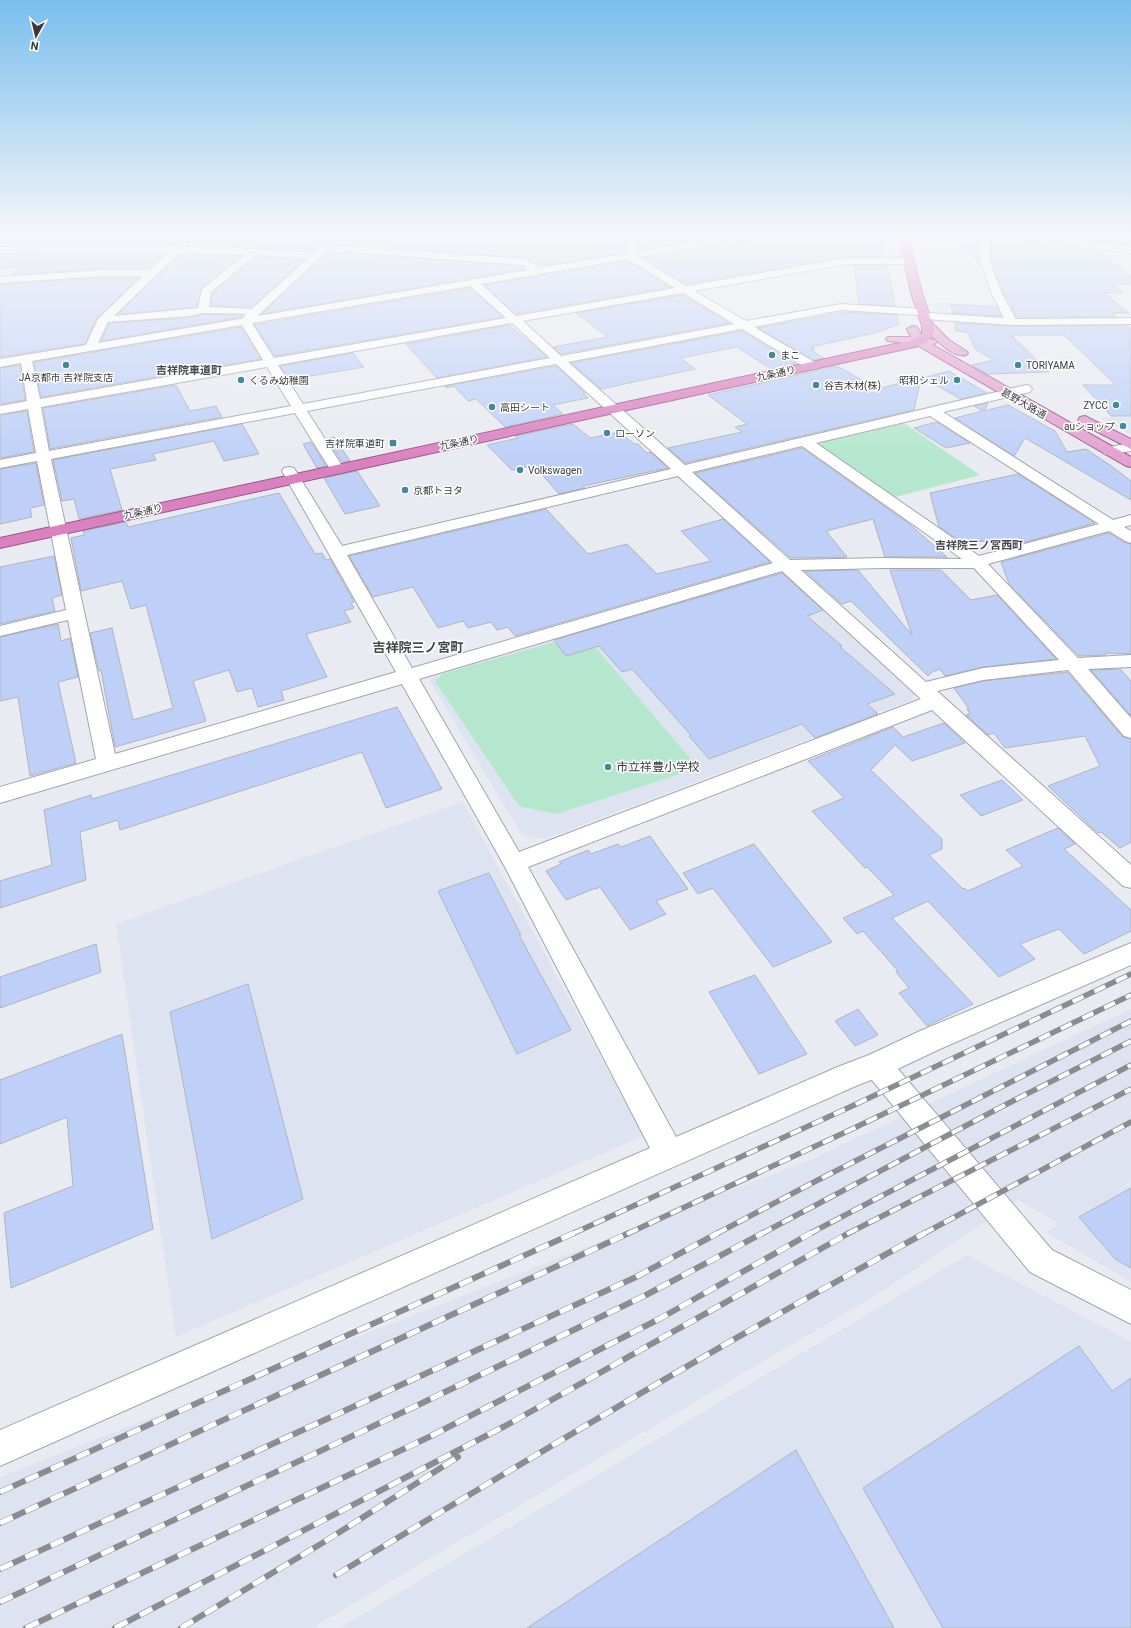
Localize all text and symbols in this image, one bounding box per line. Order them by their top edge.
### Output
north arrow [16,16,56,56]
text: N [30,38,39,52]
marker: まこ [767,350,777,360]
place label: まこ [780,350,800,361]
marker: JA京都市 吉祥院支店 [61,360,71,370]
marker: TORIYAMA [1013,360,1023,370]
place label: TORIYAMA [1026,360,1075,371]
district label: 吉祥院車道町 [156,364,222,377]
street label: 九条通り [755,364,797,383]
place label: JA京都市 吉祥院支店 [19,372,113,383]
marker: くるみ幼稚園 [236,375,246,385]
place label: くるみ幼稚園 [249,375,309,386]
place label: 昭和シェル [899,375,949,386]
marker: 昭和シェル [952,375,962,385]
marker: 谷吉木材(株) [811,380,821,390]
place label: 谷吉木材(株) [824,380,881,392]
street label: 葛野大路通 [999,386,1048,421]
place label: ZYCC [1083,400,1108,411]
marker: ZYCC [1111,400,1121,410]
marker: 高田シート [487,402,497,412]
place label: 高田シート [500,402,550,413]
place label: auショップ [1064,421,1115,432]
marker: auショップ [1118,421,1128,431]
marker: ローソン [602,428,612,438]
place label: ローソン [615,428,655,439]
street label: 九条通り [438,433,480,452]
place label: 吉祥院車道町 [325,438,385,449]
marker: 吉祥院車道町 [388,438,398,448]
marker: Volkswagen [515,465,525,475]
place label: Volkswagen [528,465,582,476]
marker: 京都トヨタ [400,485,410,495]
place label: 京都トヨタ [413,485,463,496]
street label: 九条通り [122,502,164,521]
district label: 吉祥院三ノ宮西町 [935,539,1023,552]
district label: 吉祥院三ノ宮町 [372,640,464,655]
place label: 市立祥豊小学校 [616,760,700,774]
marker: 市立祥豊小学校 [603,762,613,772]

